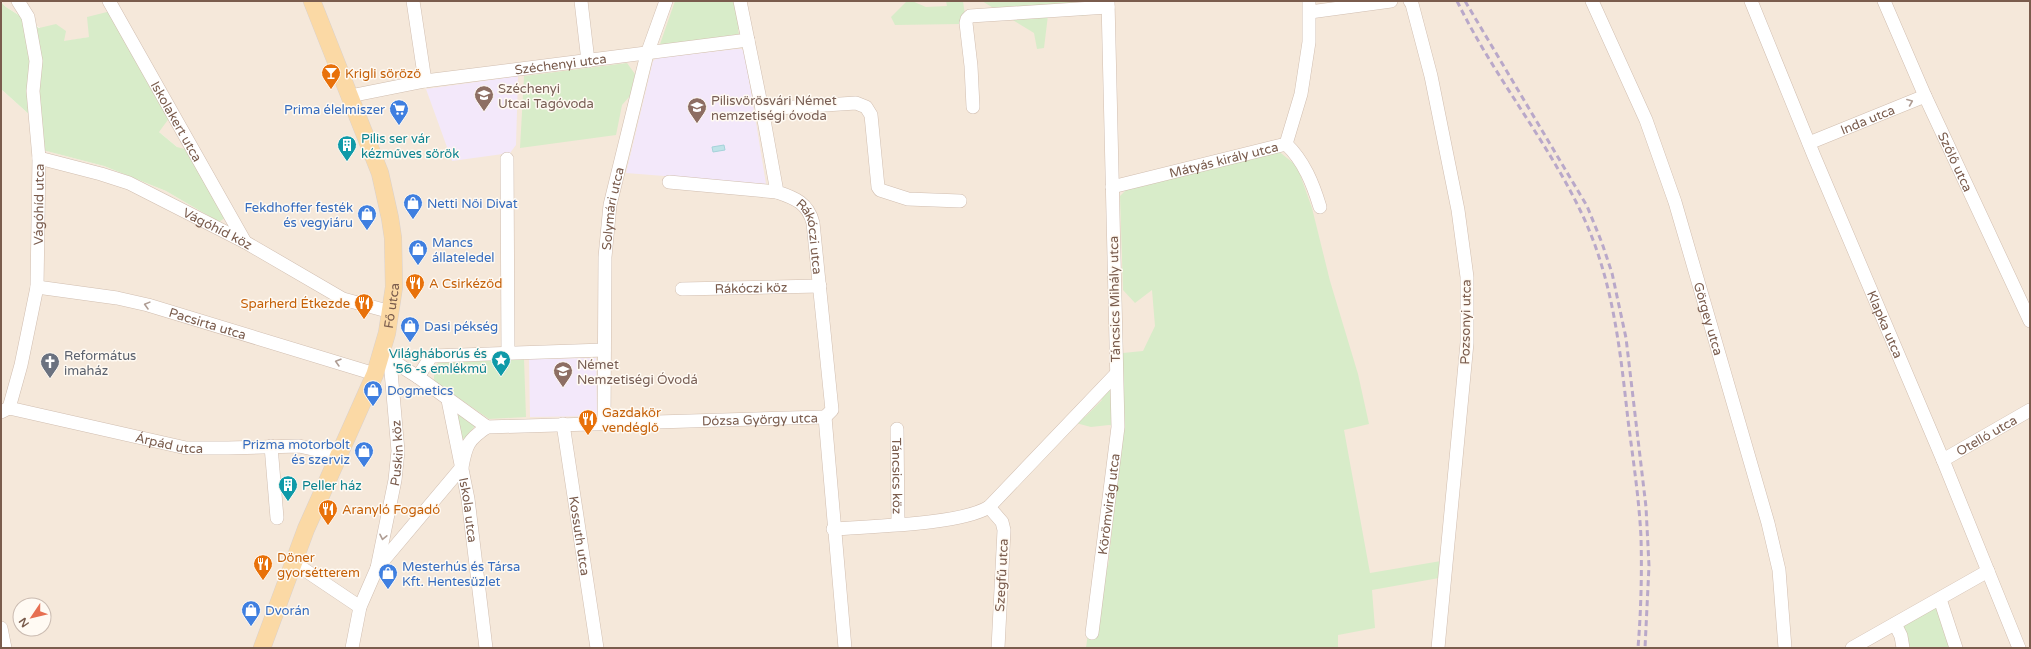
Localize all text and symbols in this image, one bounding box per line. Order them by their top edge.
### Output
street label: Széchenyi utca [514,51,607,79]
bar icon: Krigli söröző [320,62,342,90]
place label: Krigli söröző [345,66,421,82]
street label: Iskolakert utca [147,79,205,165]
place label: Széchenyi Utcai Tagóvoda [498,81,594,112]
school or university icon: Széchenyi Utcai Tagóvoda [473,84,495,112]
place label: Pilisvörösvári Német nemzetiségi óvoda [711,93,837,124]
school or university icon: Pilisvörösvári Német nemzetiségi óvoda [686,96,708,124]
supermarket icon: Prima élelmiszer [388,98,410,126]
one-way arrow [1906,99,1913,107]
place label: Prima élelmiszer [284,102,385,118]
street label: Inda utca [1838,102,1897,138]
street label: Szőlő utca [1934,130,1976,195]
place label: Pilis ser vár kézműves sörök [361,131,459,162]
building icon: Pilis ser vár kézműves sörök [336,134,358,162]
street label: Mátyás király utca [1168,139,1280,182]
street label: Vágóhíd utca [31,163,48,245]
street label: Solymári utca [599,166,628,251]
shop icon: Netti Női Divat [402,192,424,220]
place label: Netti Női Divat [427,196,518,212]
street label: Rákóczi utca [793,196,825,275]
place label: Fekdhoffer festék és vegyiáru [244,200,353,231]
shop icon: Fekdhoffer festék és vegyiáru [356,203,378,231]
street label: Vágóhíd köz [180,205,255,253]
place label: Mancs állateledel [432,235,495,266]
street label: Táncsics Mihály utca [1106,236,1124,362]
shop icon: Mancs állateledel [407,238,429,266]
restaurant icon: A Csirkéződ [404,272,426,300]
place label: A Csirkéződ [429,276,502,292]
street label: Pozsonyi utca [1457,279,1475,365]
street label: Rákóczi köz [714,280,788,297]
street label: Görgey utca [1690,280,1726,357]
street label: Fő utca [381,283,403,330]
street label: Klapka utca [1863,288,1906,361]
restaurant icon: Sparherd Étkezde [353,292,375,320]
place label: Sparherd Étkezde [241,296,350,312]
one-way arrow [143,301,150,310]
street label: Pacsirta utca [167,305,248,343]
shop icon: Dasi pékség [399,315,421,343]
place label: Dasi pékség [424,319,498,335]
place label: Világháborús és '56 -s emlékmű [389,346,487,377]
place label: Református imaház [64,348,136,379]
place icon: Világháborús és '56 -s emlékmű [490,349,512,377]
church icon: Református imaház [39,351,61,379]
place label: Német Nemzetiségi Óvodá [577,357,698,388]
one-way arrow [335,358,342,367]
school or university icon: Német Nemzetiségi Óvodá [552,360,574,388]
shop icon: Dogmetics [362,379,384,407]
place label: Dogmetics [387,383,453,399]
place label: Gazdakör vendéglő [602,405,661,436]
restaurant icon: Gazdakör vendéglő [577,408,599,436]
street label: Dózsa György utca [702,410,818,430]
street label: Otelló utca [1954,412,2020,460]
street label: Puskin köz [387,419,407,487]
street label: Árpád utca [133,430,203,457]
place label: Prizma motorbolt és szerviz [242,437,350,468]
street label: Táncsics köz [888,438,905,514]
shop icon: Prizma motorbolt és szerviz [353,440,375,468]
street label: Körömvirág utca [1095,452,1124,556]
building icon: Peller ház [277,474,299,502]
street label: Iskola utca [455,476,480,544]
place label: Peller ház [302,478,362,494]
street label: Kossuth utca [565,495,593,577]
restaurant icon: Aranyló Fogadó [317,498,339,526]
place label: Aranyló Fogadó [342,502,440,518]
one-way arrow [380,534,388,540]
street label: Szegfű utca [992,538,1012,612]
place label: Döner gyorsétterem [277,550,360,581]
restaurant icon: Döner gyorsétterem [252,553,274,581]
place label: Mesterhús és Társa Kft. Hentesüzlet [402,559,520,590]
shop icon: Mesterhús és Társa Kft. Hentesüzlet [377,562,399,590]
north arrow [12,597,52,637]
shop icon: Dvorán [240,599,262,627]
place label: Dvorán [265,603,310,619]
text: N [16,615,32,630]

